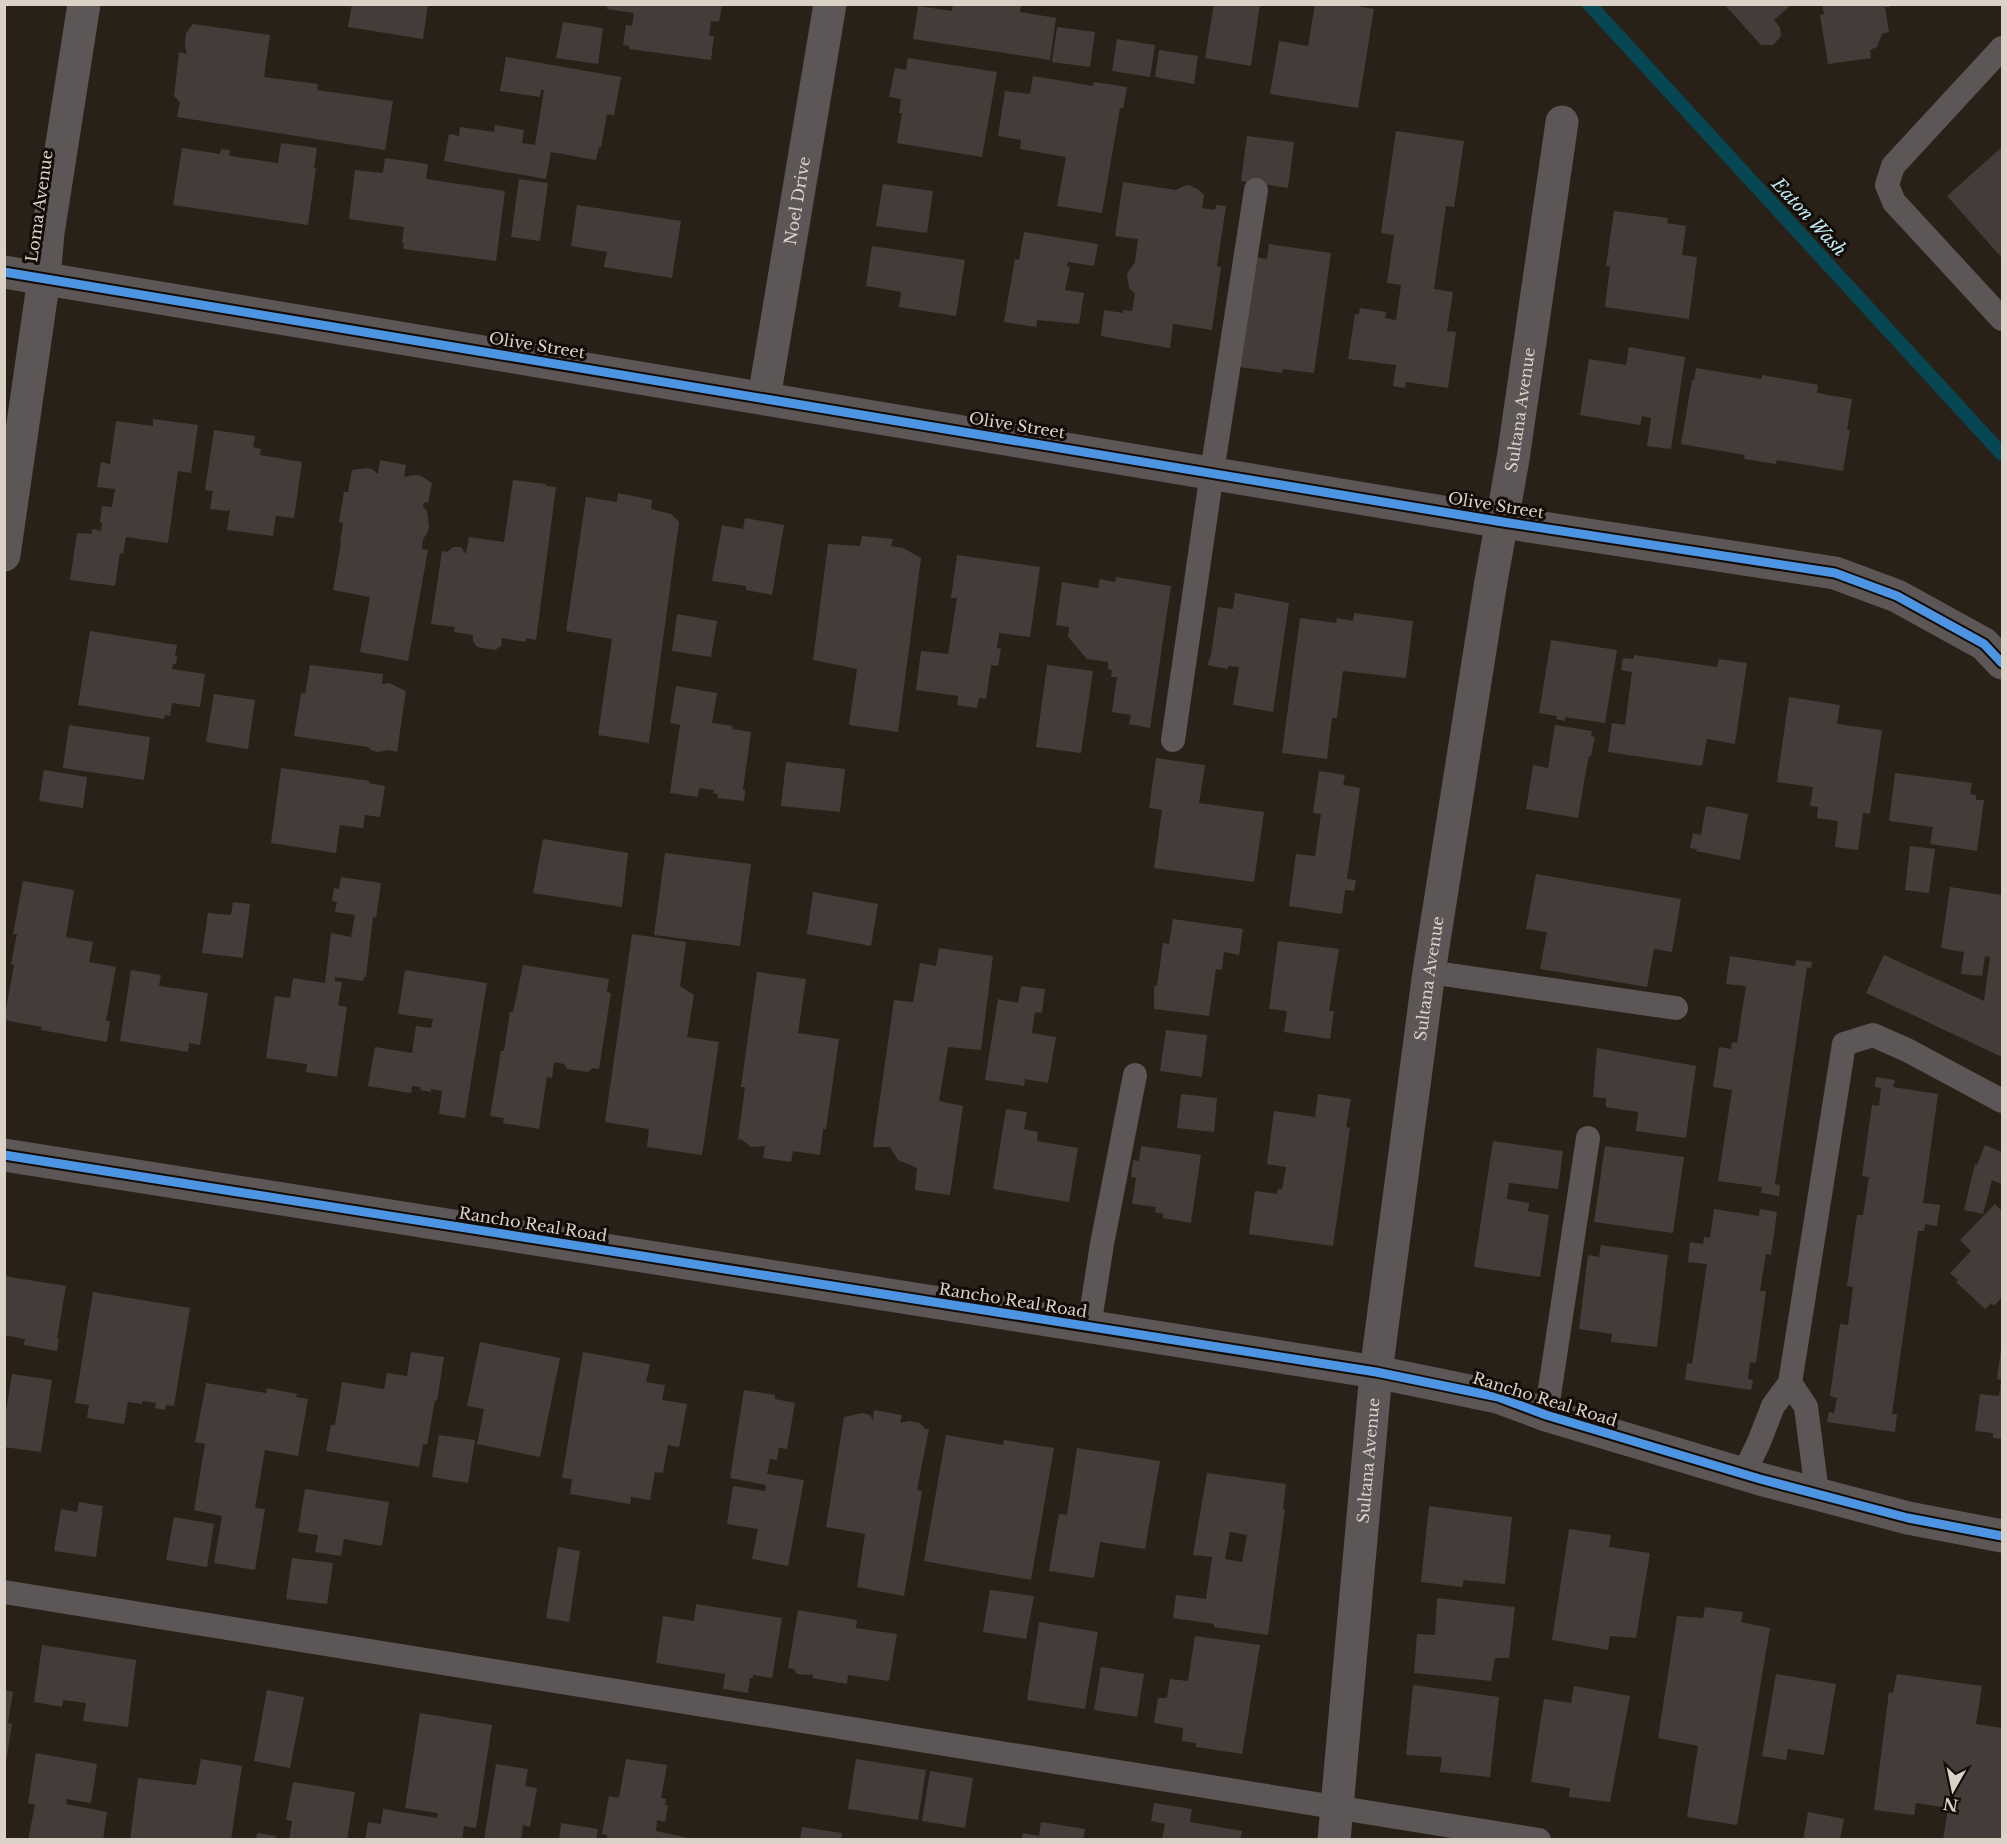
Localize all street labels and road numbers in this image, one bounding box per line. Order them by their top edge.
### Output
street label: Loma Avenue [21,149,57,263]
street label: Noel Drive [780,155,814,246]
street label: Olive Street [488,328,586,362]
street label: Sultana Avenue [1501,346,1539,474]
street label: Olive Street [968,408,1066,442]
street label: Olive Street [1447,488,1545,522]
street label: Sultana Avenue [1410,915,1448,1042]
street label: Rancho Real Road [457,1202,609,1246]
street label: Rancho Real Road [937,1278,1089,1322]
street label: Rancho Real Road [1470,1368,1620,1431]
street label: Sultana Avenue [1352,1397,1384,1524]

